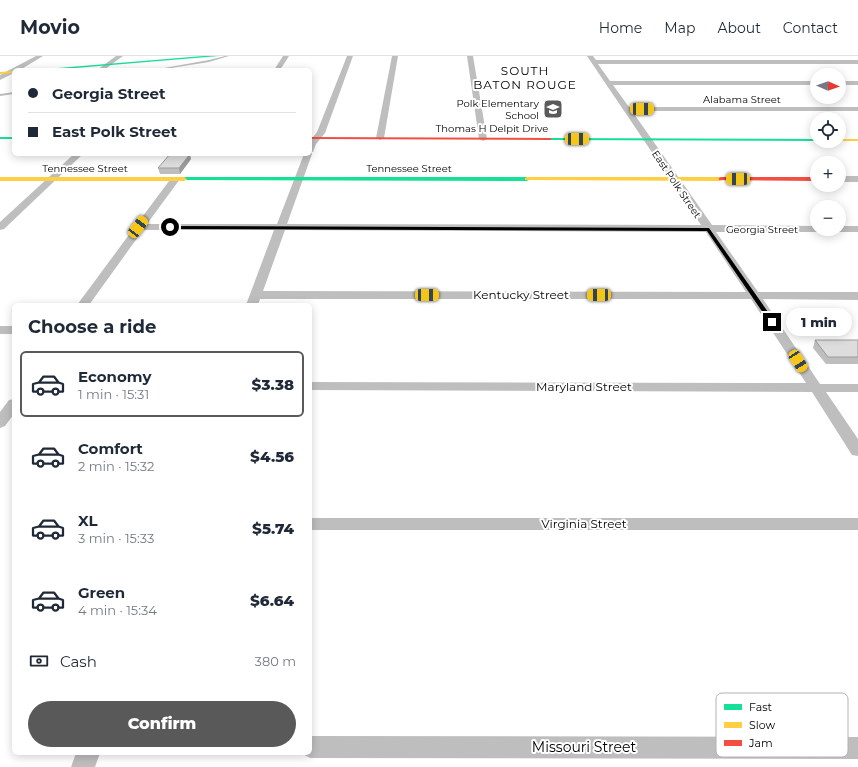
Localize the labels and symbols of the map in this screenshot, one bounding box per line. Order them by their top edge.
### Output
district label: SOUTH BATON ROUGE [473,63,577,92]
north arrow [810,68,846,104]
street label: Alabama Street [703,93,781,106]
place label: Polk Elementary School [456,97,540,122]
school or university icon: Polk Elementary School [542,98,564,120]
car [630,103,654,115]
street label: Thomas H Delpit Drive [436,122,548,135]
car [565,133,589,145]
street label: East Polk Street [649,148,704,221]
street label: Tennessee Street [42,162,128,175]
street label: Tennessee Street [366,162,452,175]
car [726,173,750,185]
car [126,214,150,240]
route start [161,218,179,236]
street label: Georgia Street [726,223,798,236]
street label: Kentucky Street [473,287,569,302]
car [415,289,439,301]
car [587,289,611,301]
callout: 1 min [786,308,852,336]
route end [763,313,781,331]
car [786,348,810,374]
street label: Maryland Street [536,379,632,394]
street label: Virginia Street [541,516,627,531]
legend [716,693,848,757]
text: Fast [749,700,773,714]
text: Slow [749,718,775,732]
text: Jam [748,736,773,750]
street label: Missouri Street [532,738,636,756]

